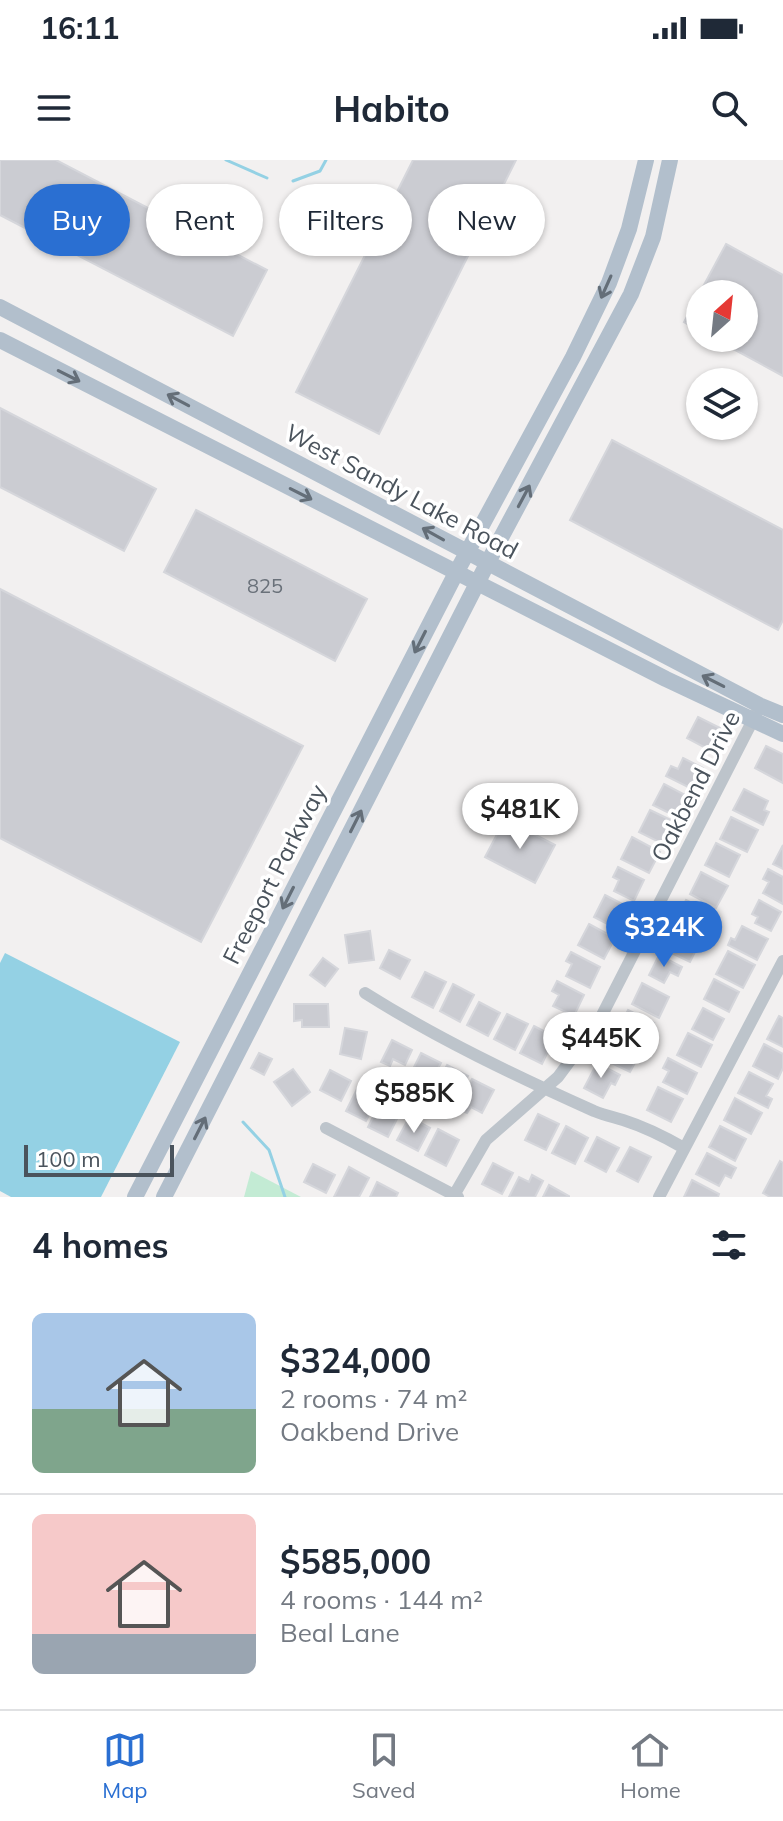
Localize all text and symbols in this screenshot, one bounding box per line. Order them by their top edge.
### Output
text: 16:11 [40,9,119,47]
icon: menu [32,86,76,130]
text: Habito [333,86,450,131]
icon: search [707,86,751,130]
chip: Buy [24,184,130,256]
chip: Rent [146,184,263,256]
chip: Filters [279,184,412,256]
chip: New [428,184,545,256]
one-way arrow [598,275,613,299]
north arrow [686,280,758,352]
map controls [686,280,758,440]
button: layers [686,368,758,440]
one-way arrow [57,369,81,384]
one-way arrow [167,391,191,407]
street label: West Sandy Lake Road [280,417,524,565]
one-way arrow [517,484,533,508]
one-way arrow [288,487,312,502]
one-way arrow [421,526,445,542]
house number: 825 [247,573,283,598]
one-way arrow [412,630,427,654]
one-way arrow [701,673,725,689]
street label: Oakbend Drive [644,705,746,867]
street label: Freeport Parkway [216,779,332,969]
pin: $481K [464,783,576,851]
text: $481K [480,792,560,825]
one-way arrow [349,810,365,834]
one-way arrow [280,886,296,910]
pin: $324K [608,901,720,969]
text: $324K [624,910,704,943]
pin: $445K [545,1012,657,1080]
text: $445K [561,1021,641,1054]
pin: $585K [358,1067,470,1135]
text: $585K [374,1076,454,1109]
one-way arrow [193,1116,208,1140]
scale bar [24,1141,174,1177]
text: 100 m [36,1145,101,1173]
icon: filters [707,1223,751,1267]
text: 4 homes [32,1224,169,1267]
text: $324,000 [280,1339,431,1382]
icon: home [96,1345,192,1441]
text: 2 rooms · 74 m² [280,1382,467,1415]
text: Oakbend Drive [280,1415,459,1448]
text: $585,000 [280,1540,431,1583]
icon: home [96,1546,192,1642]
text: 4 rooms · 144 m² [280,1583,483,1616]
text: Beal Lane [280,1616,400,1649]
tab: Map [102,1728,148,1804]
tab: Saved [352,1728,416,1804]
tab: Home [620,1728,681,1804]

